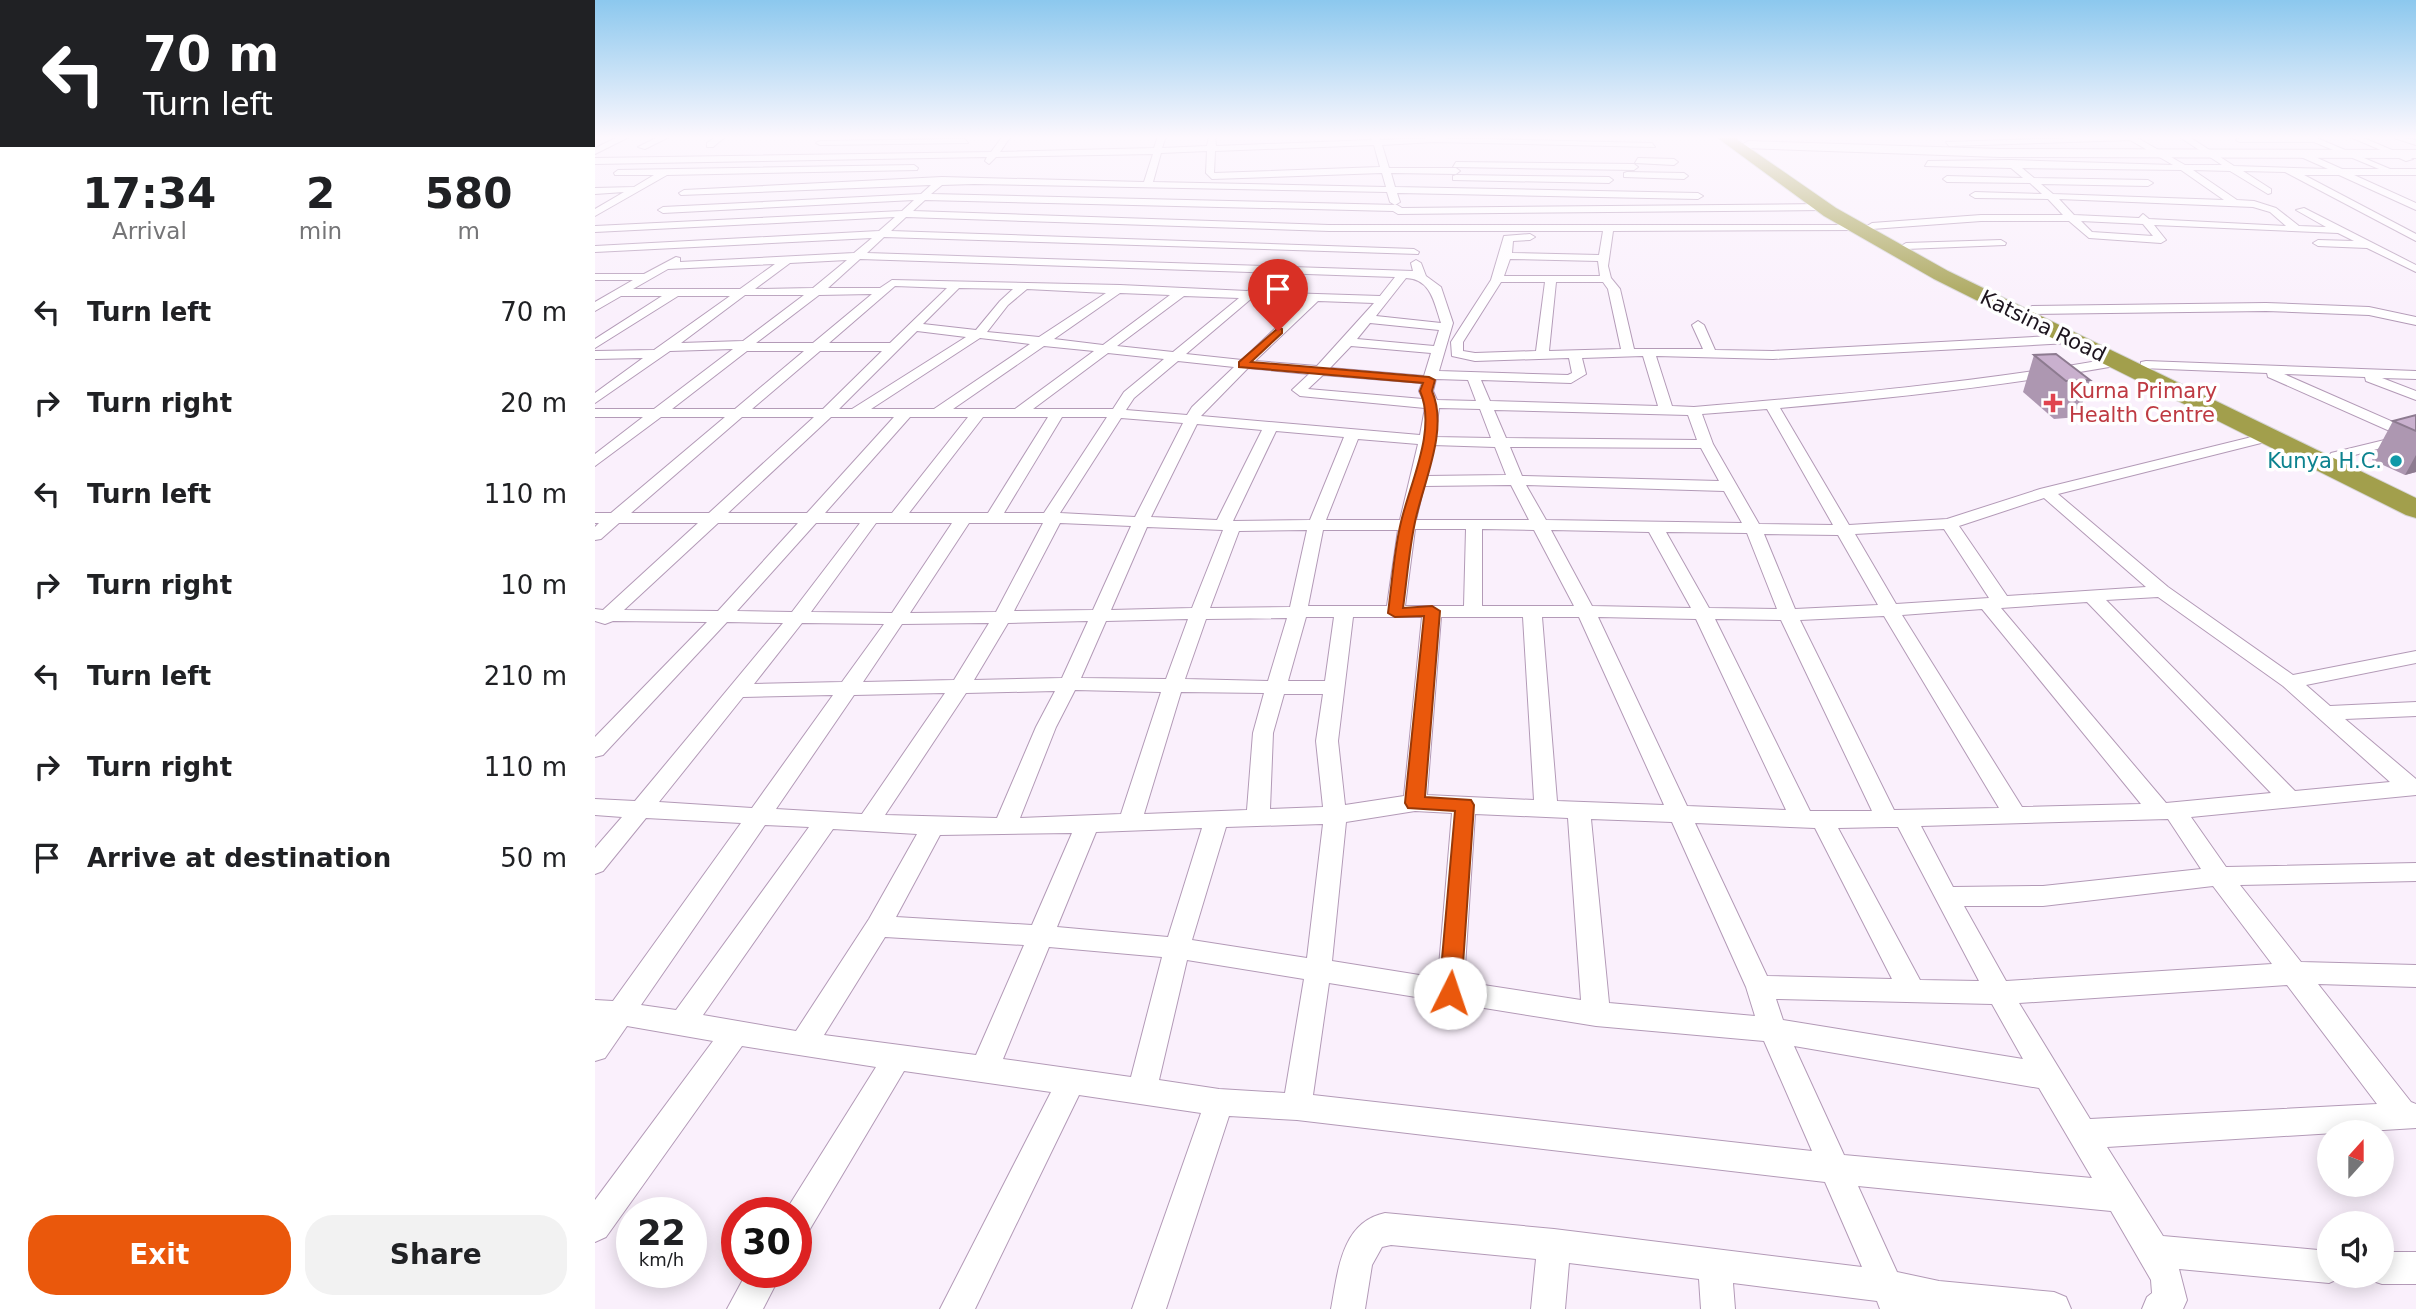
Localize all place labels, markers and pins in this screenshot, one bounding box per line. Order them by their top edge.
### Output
pin [1248,259,1308,331]
place label: Kurna Primary Health Centre [2069,379,2217,427]
marker: Kurna Primary Health Centre [2043,393,2063,413]
place label: Kunya H.C. [2267,449,2382,473]
marker: Kunya H.C. [2388,453,2404,469]

